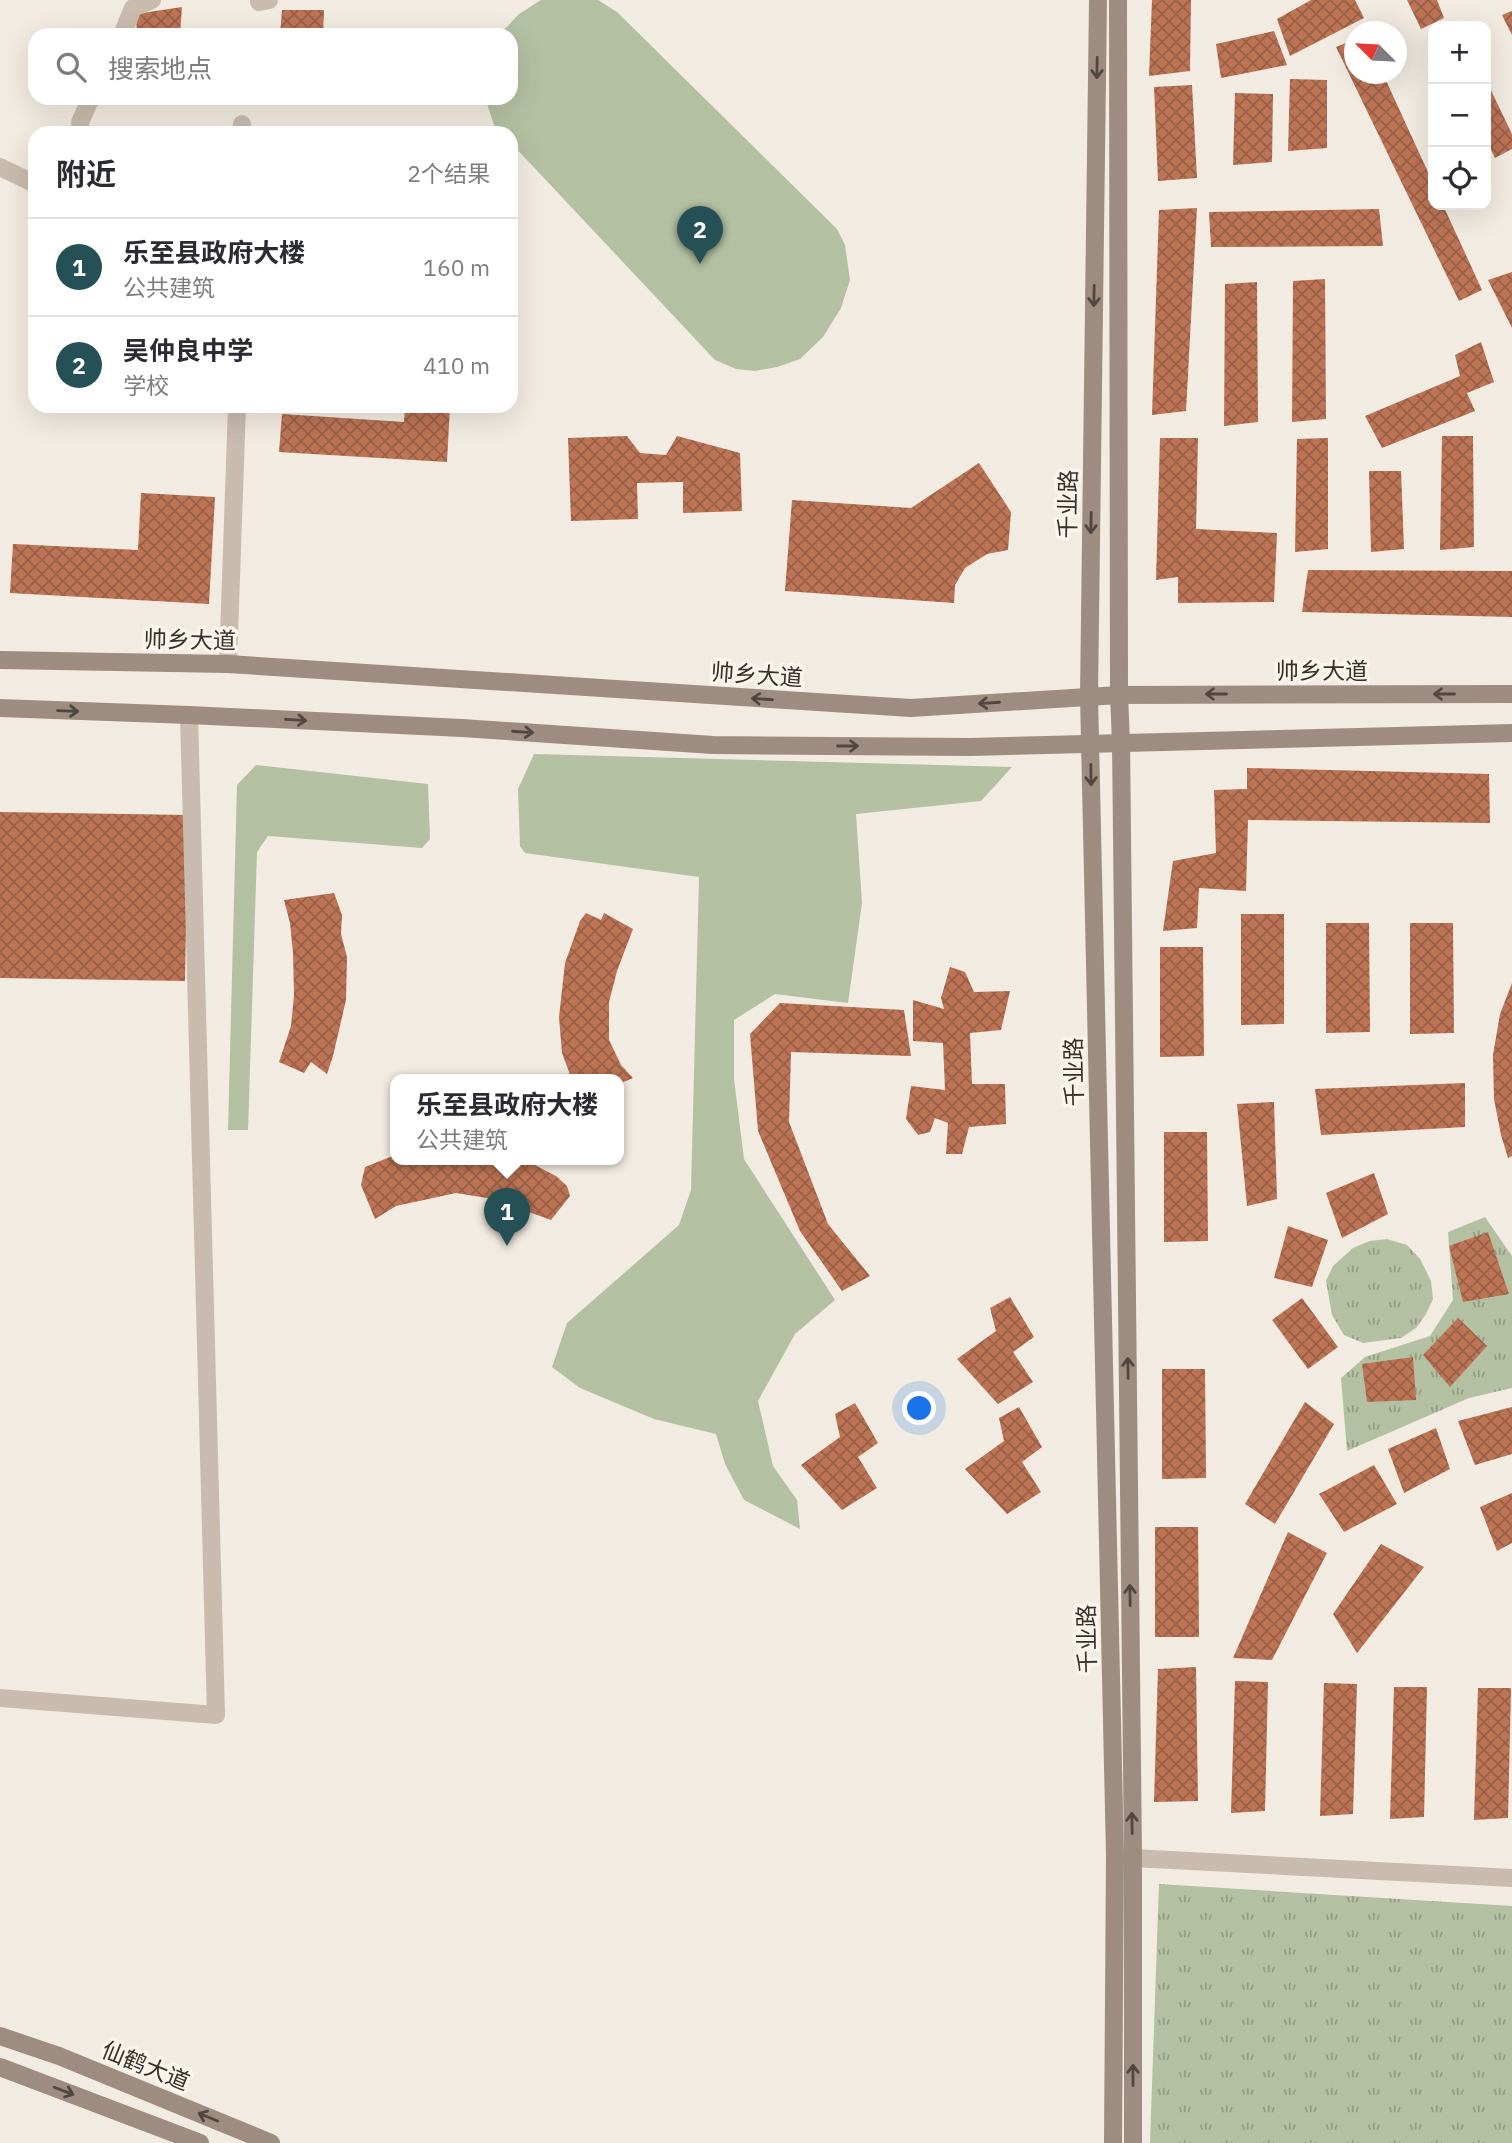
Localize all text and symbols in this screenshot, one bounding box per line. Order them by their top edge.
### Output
north arrow [1344,21,1407,84]
map controls [1428,21,1491,210]
button: + [1428,21,1491,84]
search box [28,28,518,105]
icon: search [52,48,90,86]
text: 搜索地点 [108,51,212,85]
one-way arrow [1090,56,1104,79]
button: − [1428,84,1491,147]
button: locate [1428,147,1491,210]
text: 附近 [56,154,116,193]
text: 2个结果 [407,158,490,188]
pin: 2 [677,206,723,264]
text: 乐至县政府大楼 [123,235,305,269]
text: 1 [72,252,86,282]
text: 160 m [423,252,490,282]
text: 公共建筑 [123,272,215,302]
one-way arrow [1087,284,1101,307]
text: 吴仲良中学 [123,333,253,367]
text: 2 [72,350,86,380]
text: 410 m [423,350,490,380]
text: 学校 [123,370,169,400]
street label: 千业路 [1051,469,1083,539]
one-way arrow [1084,511,1098,534]
street label: 帅乡大道 [144,623,236,655]
street label: 帅乡大道 [1276,655,1368,685]
street label: 帅乡大道 [710,656,804,692]
one-way arrow [1205,687,1228,701]
one-way arrow [1433,687,1456,701]
one-way arrow [751,692,774,705]
one-way arrow [978,697,1001,710]
one-way arrow [56,704,79,717]
one-way arrow [284,713,307,726]
one-way arrow [511,726,533,739]
one-way arrow [836,739,859,753]
one-way arrow [1084,763,1097,786]
street label: 千业路 [1057,1037,1089,1107]
popup [390,1074,624,1165]
text: 乐至县政府大楼 [416,1087,598,1121]
text: 公共建筑 [416,1124,508,1154]
pin: 1 [484,1188,530,1246]
one-way arrow [1121,1357,1135,1380]
your location [902,1391,936,1425]
one-way arrow [1123,1584,1137,1607]
street label: 千业路 [1070,1604,1102,1674]
one-way arrow [1126,1812,1139,1835]
street label: 仙鹤大道 [98,2034,194,2096]
one-way arrow [1126,2064,1140,2087]
one-way arrow [52,2086,74,2099]
one-way arrow [198,2110,220,2123]

